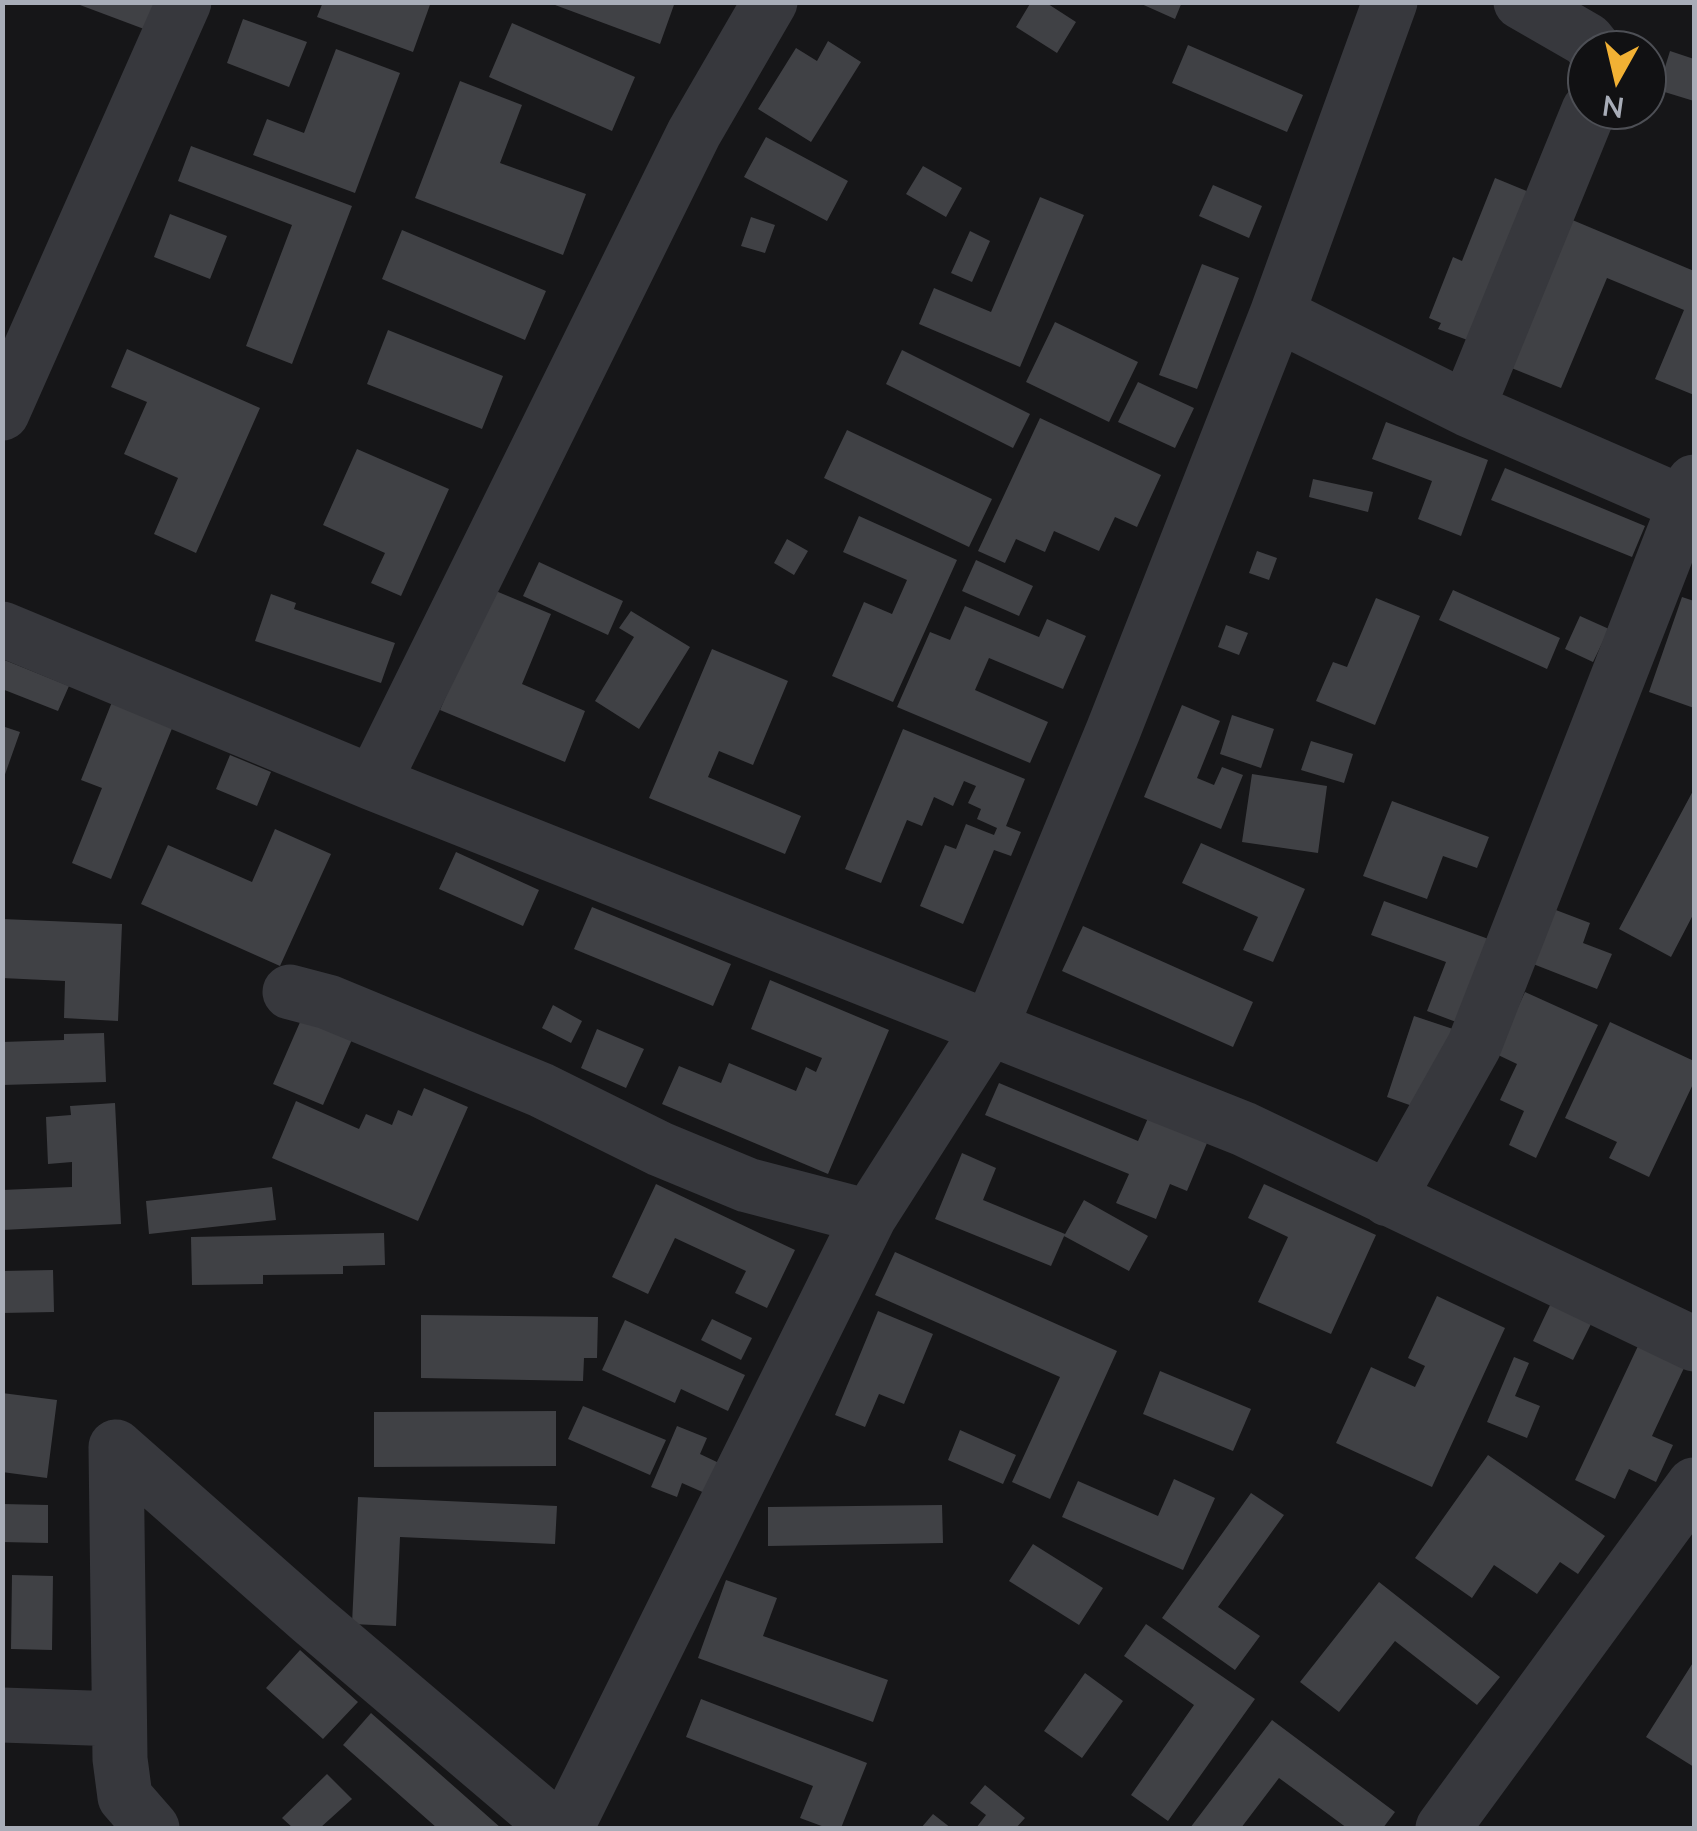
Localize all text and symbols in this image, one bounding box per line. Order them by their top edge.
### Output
north arrow [1567,30,1667,130]
text: N [1600,89,1626,126]

